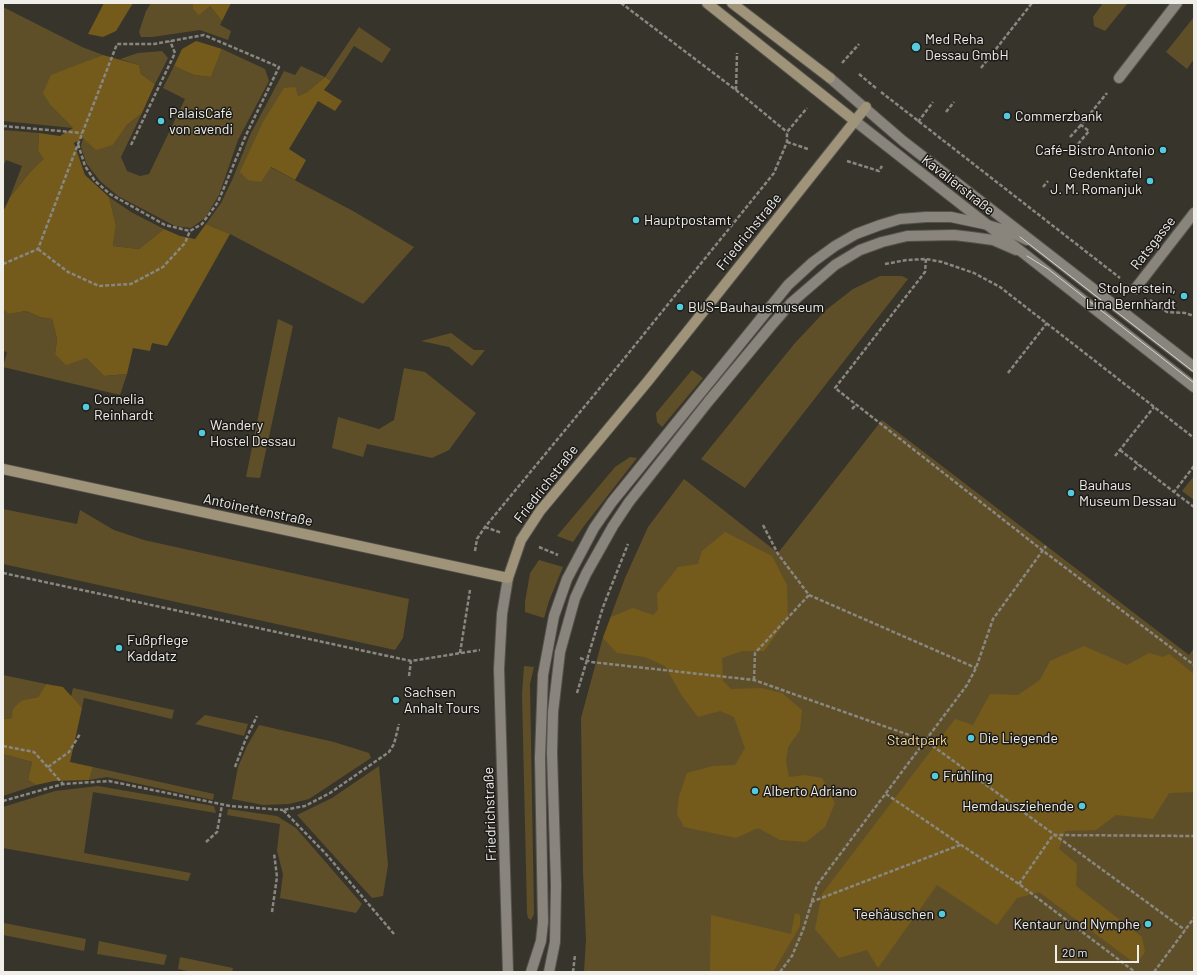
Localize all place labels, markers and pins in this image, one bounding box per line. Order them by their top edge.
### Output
place label: Med Reha Dessau GmbH [925,31,1009,64]
marker: Med Reha Dessau GmbH [910,41,922,53]
place label: PalaisCafé von avendi [169,105,233,138]
place label: Commerzbank [1015,108,1102,124]
marker: Commerzbank [1002,111,1012,121]
marker: PalaisCafé von avendi [156,116,166,126]
place label: Café-Bistro Antonio [1035,142,1155,158]
marker: Café-Bistro Antonio [1158,145,1168,155]
place label: Gedenktafel J. M. Romanjuk [1050,165,1142,198]
marker: Gedenktafel J. M. Romanjuk [1145,176,1155,186]
place label: Hauptpostamt [644,212,732,228]
marker: Hauptpostamt [631,215,641,225]
place label: Stolperstein, Lina Bernhardt [1086,280,1176,312]
marker: Stolperstein, Lina Bernhardt [1179,291,1189,301]
place label: BUS-Bauhausmuseum [688,299,824,315]
marker: BUS-Bauhausmuseum [675,302,685,312]
place label: Cornelia Reinhardt [94,391,154,424]
marker: Cornelia Reinhardt [81,402,91,412]
place label: Wandery Hostel Dessau [210,417,296,450]
marker: Wandery Hostel Dessau [197,428,207,438]
place label: Bauhaus Museum Dessau [1079,477,1176,510]
marker: Bauhaus Museum Dessau [1066,488,1076,498]
place label: Fußpflege Kaddatz [127,632,188,664]
marker: Fußpflege Kaddatz [114,643,124,653]
place label: Sachsen Anhalt Tours [404,684,480,716]
marker: Sachsen Anhalt Tours [391,695,401,705]
place label: Die Liegende [979,730,1058,746]
marker: Die Liegende [966,733,976,743]
place label: Frühling [943,768,993,784]
marker: Frühling [930,771,940,781]
place label: Alberto Adriano [763,783,857,799]
marker: Alberto Adriano [750,786,760,796]
place label: Hemdausziehende [962,798,1074,814]
marker: Hemdausziehende [1077,801,1087,811]
place label: Teehäuschen [853,906,934,922]
marker: Teehäuschen [937,909,947,919]
place label: Kentaur und Nymphe [1013,916,1140,932]
marker: Kentaur und Nymphe [1143,919,1153,929]

